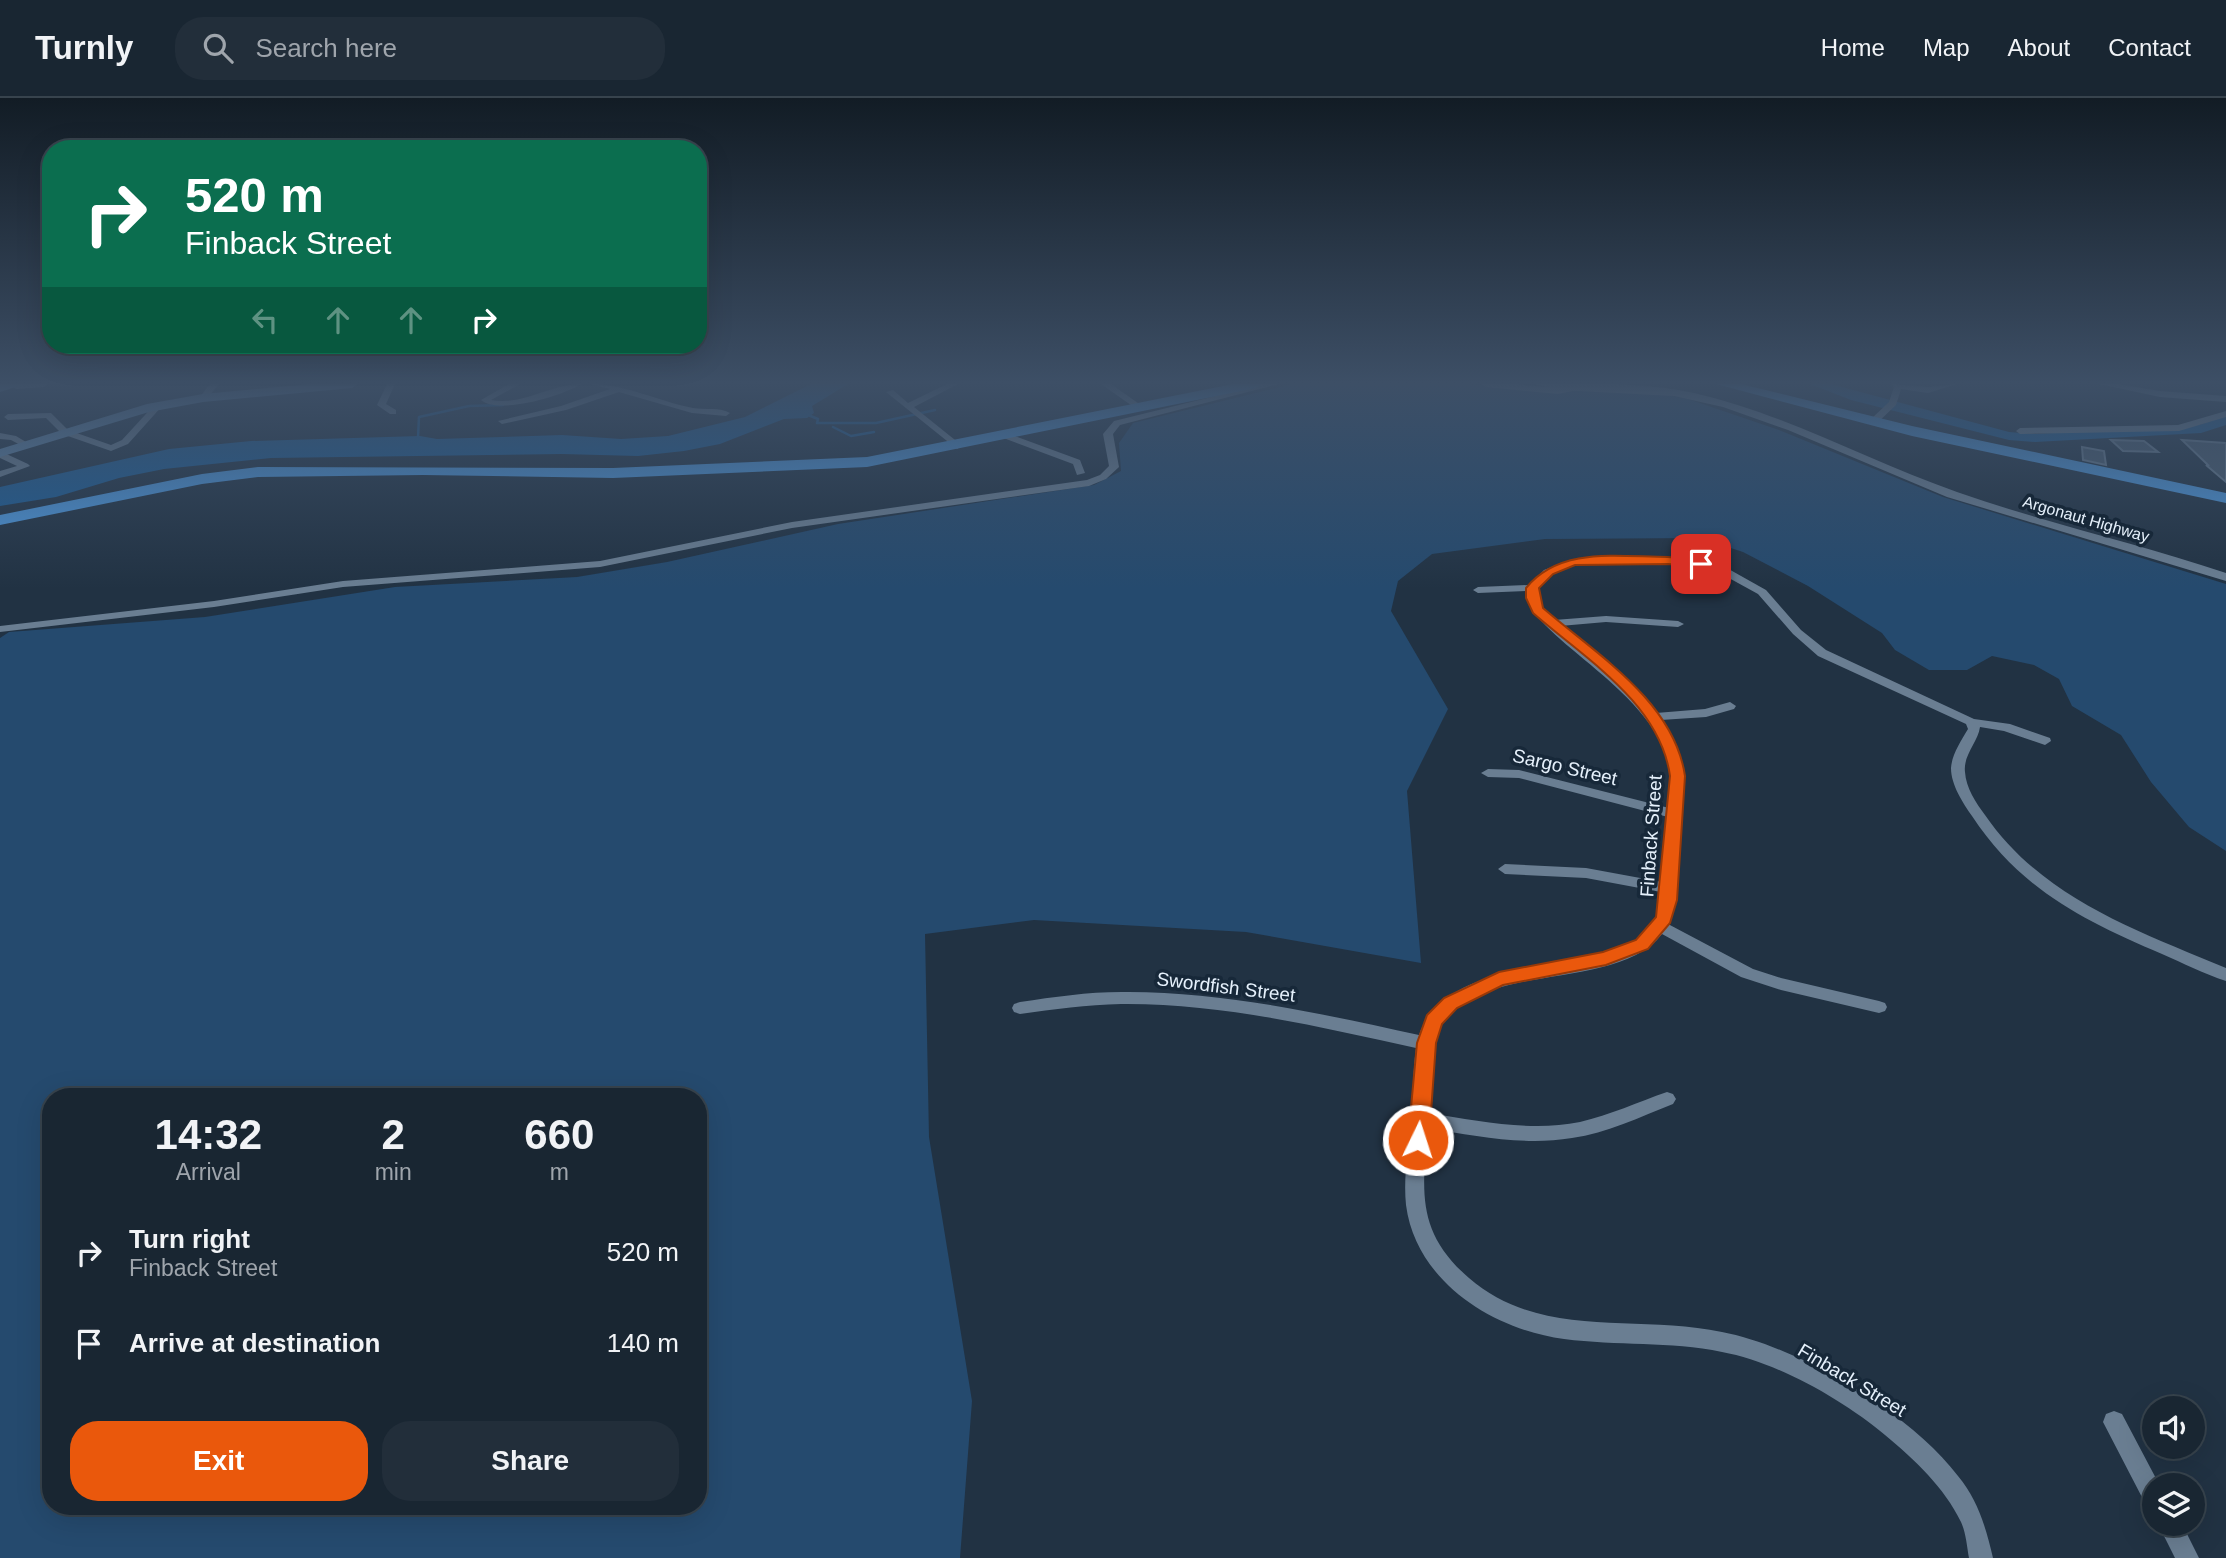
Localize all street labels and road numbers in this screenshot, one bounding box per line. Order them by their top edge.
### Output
street label: Argonaut Highway [2021,493,2151,545]
street label: Sargo Street [1511,745,1620,789]
street label: Finback Street [1636,773,1666,898]
street label: Swordfish Street [1156,968,1297,1006]
street label: Finback Street [1794,1339,1911,1421]

